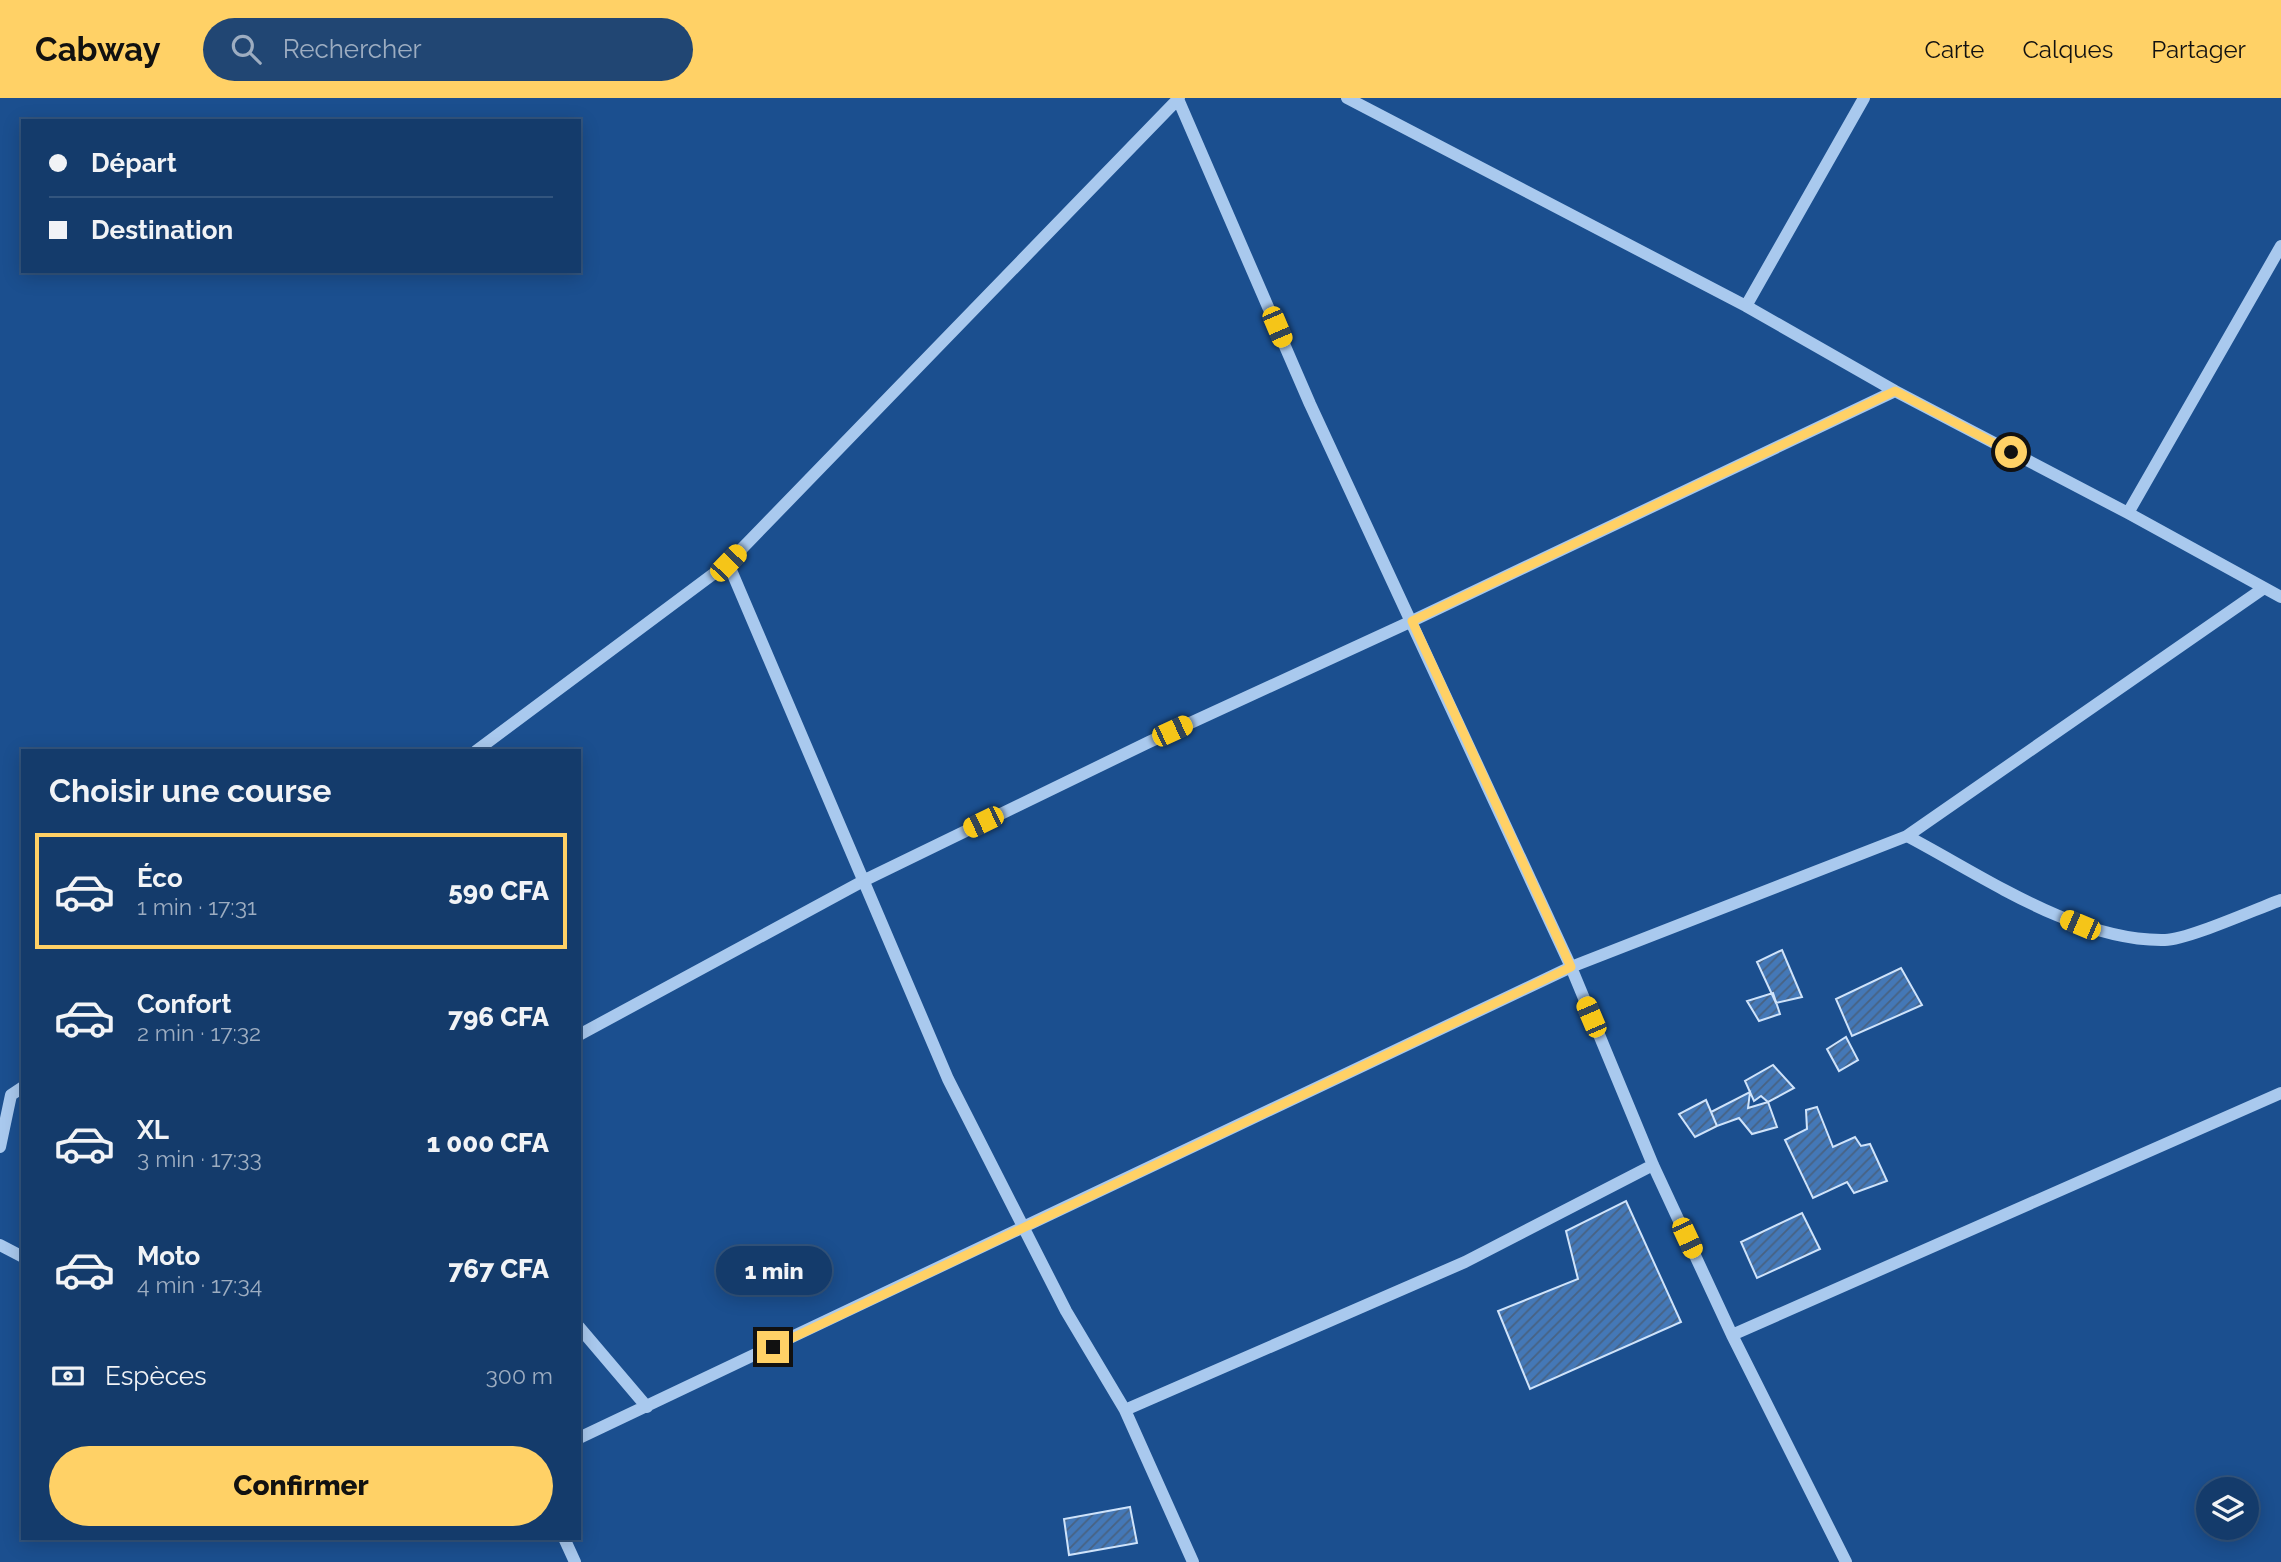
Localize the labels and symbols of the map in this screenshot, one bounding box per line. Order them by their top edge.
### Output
car [1260,304,1295,350]
route start [1995,436,2027,468]
car [706,541,751,585]
car [1149,713,1196,749]
car [960,803,1007,841]
car [2057,907,2104,943]
car [1574,994,1609,1040]
car [1669,1215,1706,1261]
callout: 1 min [715,1246,831,1294]
route end [757,1331,789,1363]

